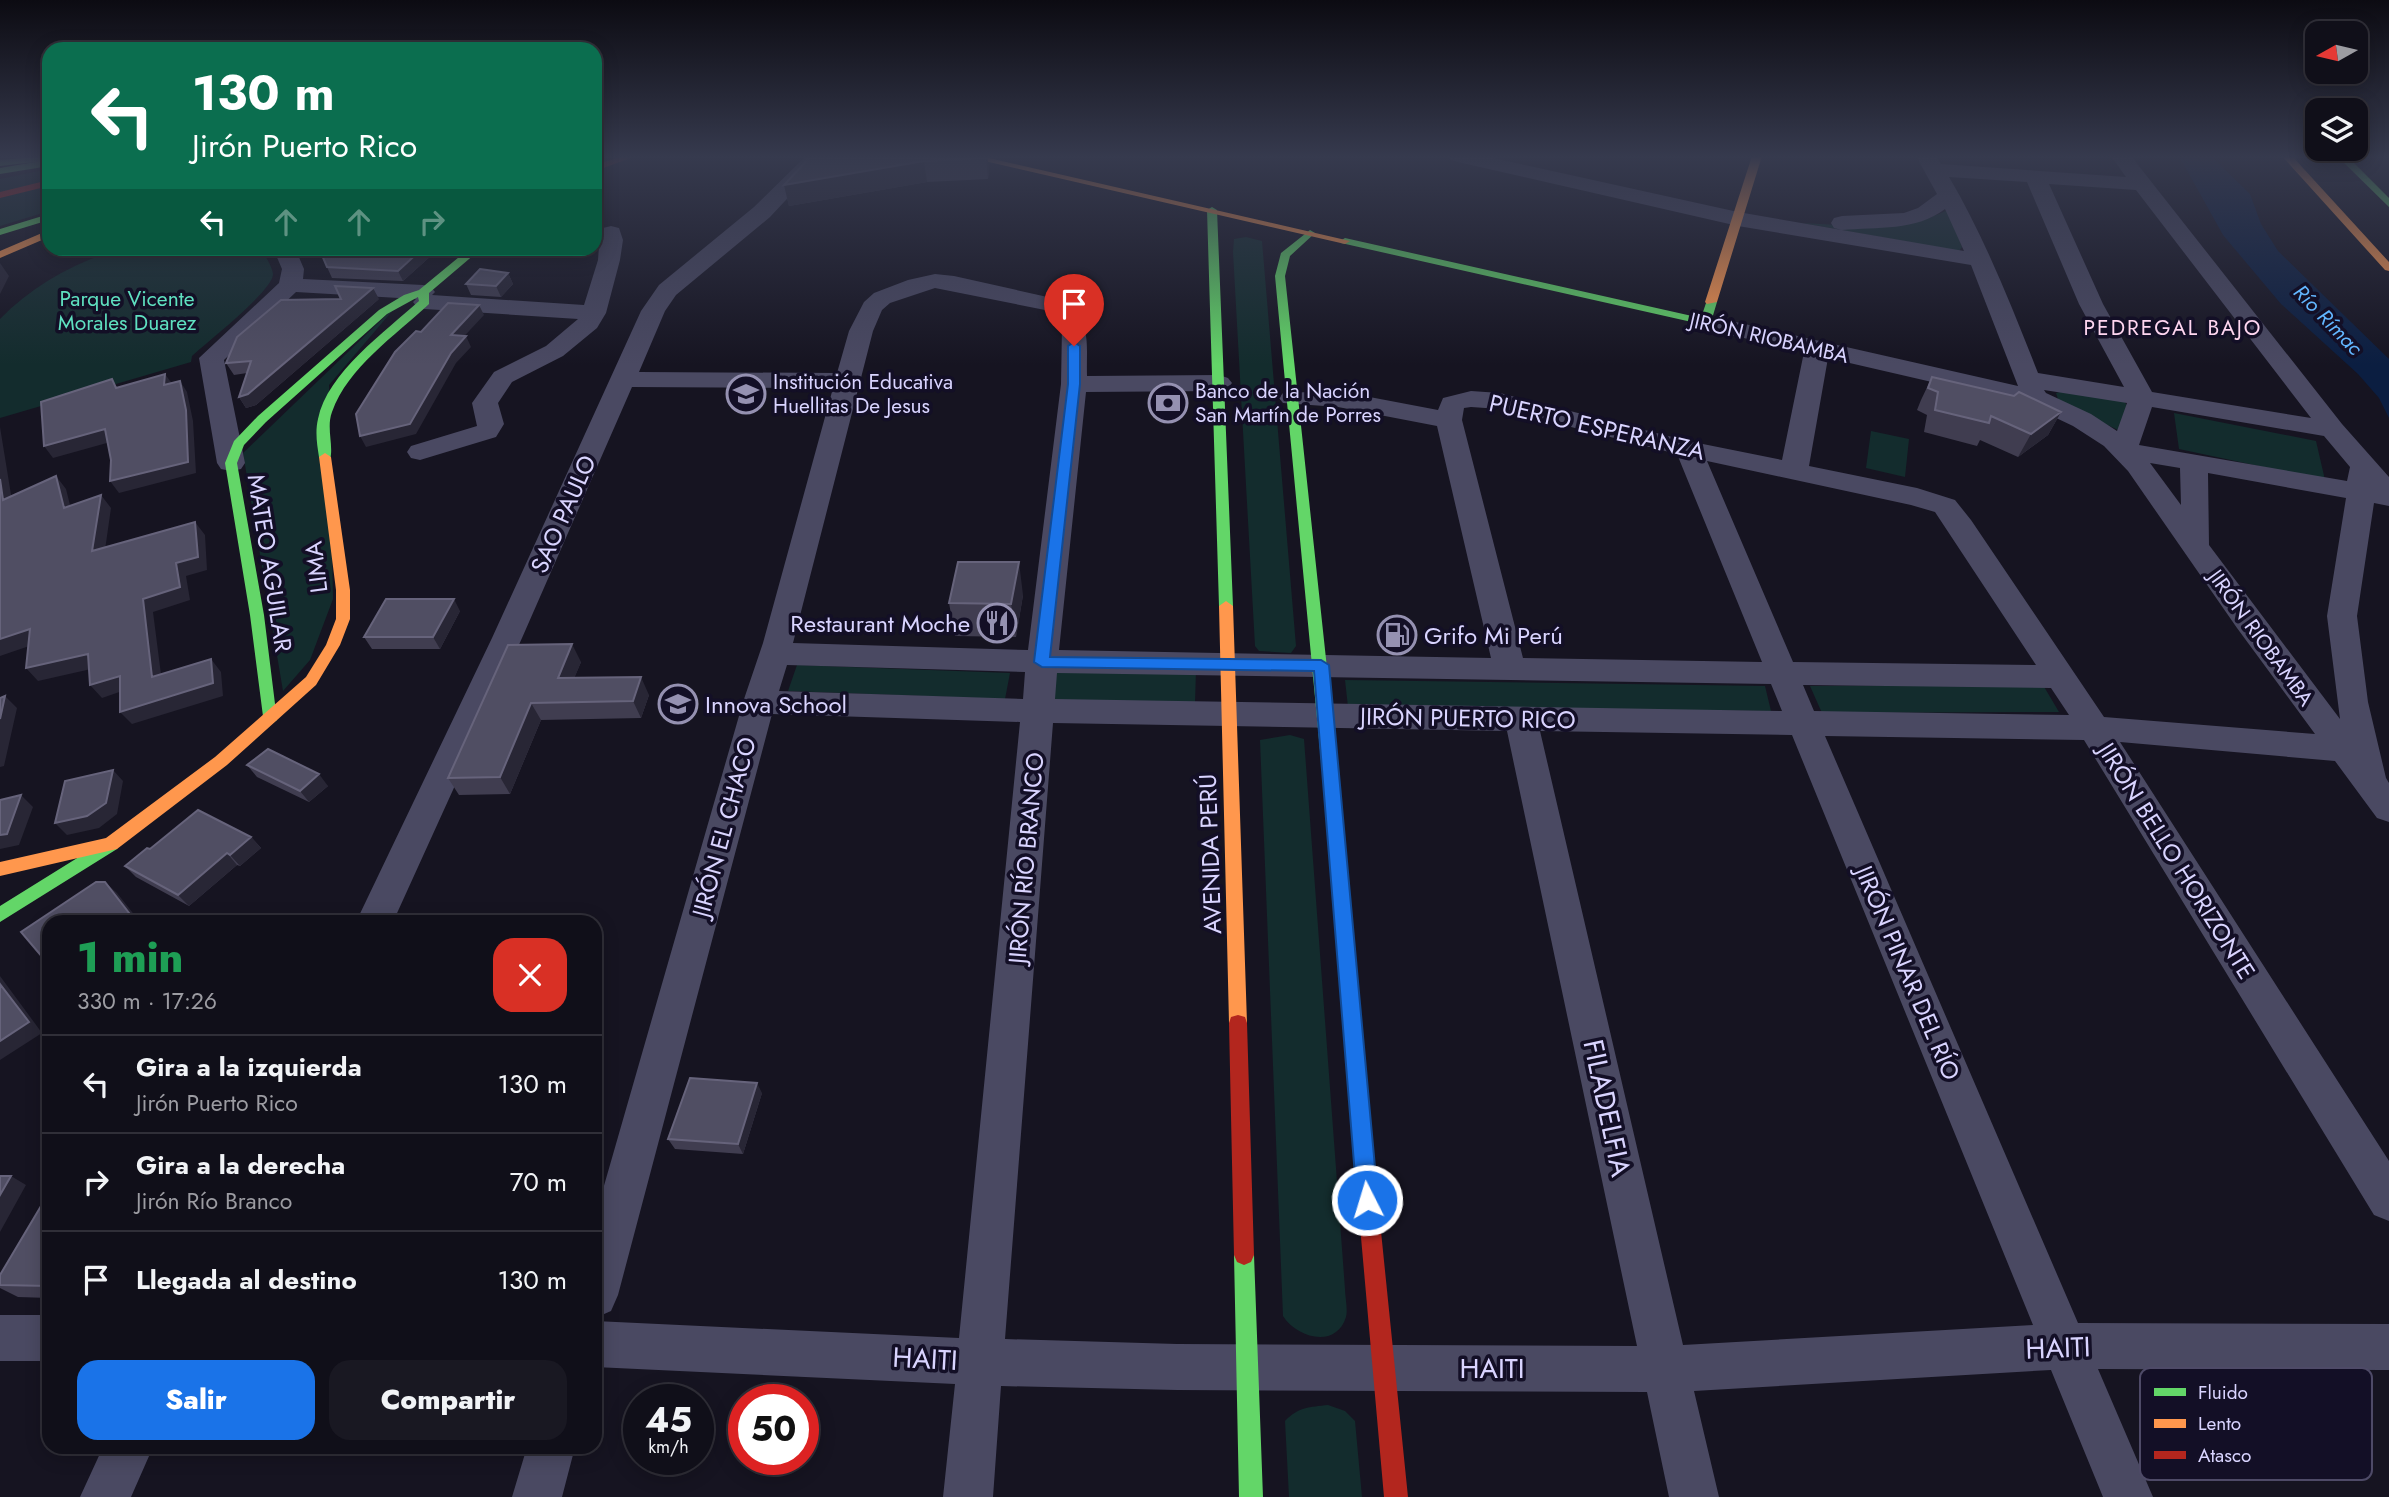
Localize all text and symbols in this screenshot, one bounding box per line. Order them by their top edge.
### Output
north arrow [2305,21,2368,84]
map controls [2305,21,2368,161]
text: 130 m [192,58,335,128]
icon: left [77,70,168,161]
button: layers [2305,98,2368,161]
text: Jirón Puerto Rico [192,123,417,169]
icon: left [194,203,232,241]
icon: ahead [267,203,305,241]
icon: ahead [340,203,378,241]
icon: right [413,203,451,241]
pin [1044,274,1104,346]
water label: Río Rímac [2287,278,2370,362]
park label: Parque Vicente Morales Duarez [58,284,197,338]
icon: arrive [1055,285,1093,323]
street label: JIRÓN RIOBAMBA [1684,304,1852,371]
district label: PEDREGAL BAJO [2084,313,2262,343]
place label: Institución Educativa Huellitas De Jesus [773,367,953,421]
school or university icon: Institución Educativa Huellitas De Jesus [725,373,767,415]
place label: Banco de la Nación San Martín de Porres [1195,376,1381,430]
bank icon: Banco de la Nación San Martín de Porres [1147,382,1189,424]
street label: PUERTO ESPERANZA [1486,385,1708,469]
street label: SAO PAULO [521,449,605,579]
street label: MATEO AGUILAR [239,472,301,655]
street label: LIMA [295,539,337,595]
street label: JIRÓN RIOBAMBA [2199,561,2321,713]
restaurant icon: Restaurant Moche [976,602,1018,644]
place label: Restaurant Moche [790,606,970,641]
fuel station icon: Grifo Mi Perú [1376,614,1418,656]
place label: Grifo Mi Perú [1424,618,1563,653]
school or university icon: Innova School [657,683,699,725]
place label: Innova School [705,687,847,722]
street label: JIRÓN PUERTO RICO [1357,699,1576,737]
street label: JIRÓN EL CHACO [682,733,765,924]
street label: JIRÓN BELLO HORIZONTE [2088,734,2264,986]
street label: JIRÓN RÍO BRANCO [999,751,1053,968]
street label: AVENIDA PERÚ [1190,773,1230,935]
street label: JIRÓN PINAR DEL RÍO [1846,858,1969,1086]
text: 1 min [77,927,183,988]
button: close [493,938,567,1012]
text: 330 m · 17:26 [77,984,217,1018]
street label: FILADELFIA [1572,1036,1642,1181]
text: Gira a la izquierda [136,1048,362,1086]
icon: left [77,1065,115,1103]
text: 130 m [497,1065,567,1103]
text: Jirón Puerto Rico [136,1086,298,1120]
text: Gira a la derecha [136,1146,345,1184]
icon: right [77,1163,115,1201]
text: 70 m [510,1163,567,1201]
position arrow [1330,1163,1404,1237]
text: Jirón Río Branco [136,1184,292,1218]
icon: arrive [77,1261,115,1299]
text: Llegada al destino [136,1261,357,1299]
text: 130 m [497,1261,567,1299]
street label: HAITI [2025,1326,2091,1370]
street label: HAITI [891,1337,959,1381]
street label: HAITI [1459,1348,1525,1389]
button: Salir [77,1360,315,1440]
button: Compartir [329,1360,567,1440]
legend [2140,1368,2372,1480]
text: Fluido [2198,1379,2248,1406]
speed limit sign: 50 [728,1384,819,1475]
text: 45 [645,1395,692,1445]
text: Lento [2198,1410,2241,1437]
text: km/h [648,1434,689,1460]
text: Atasco [2198,1442,2251,1469]

